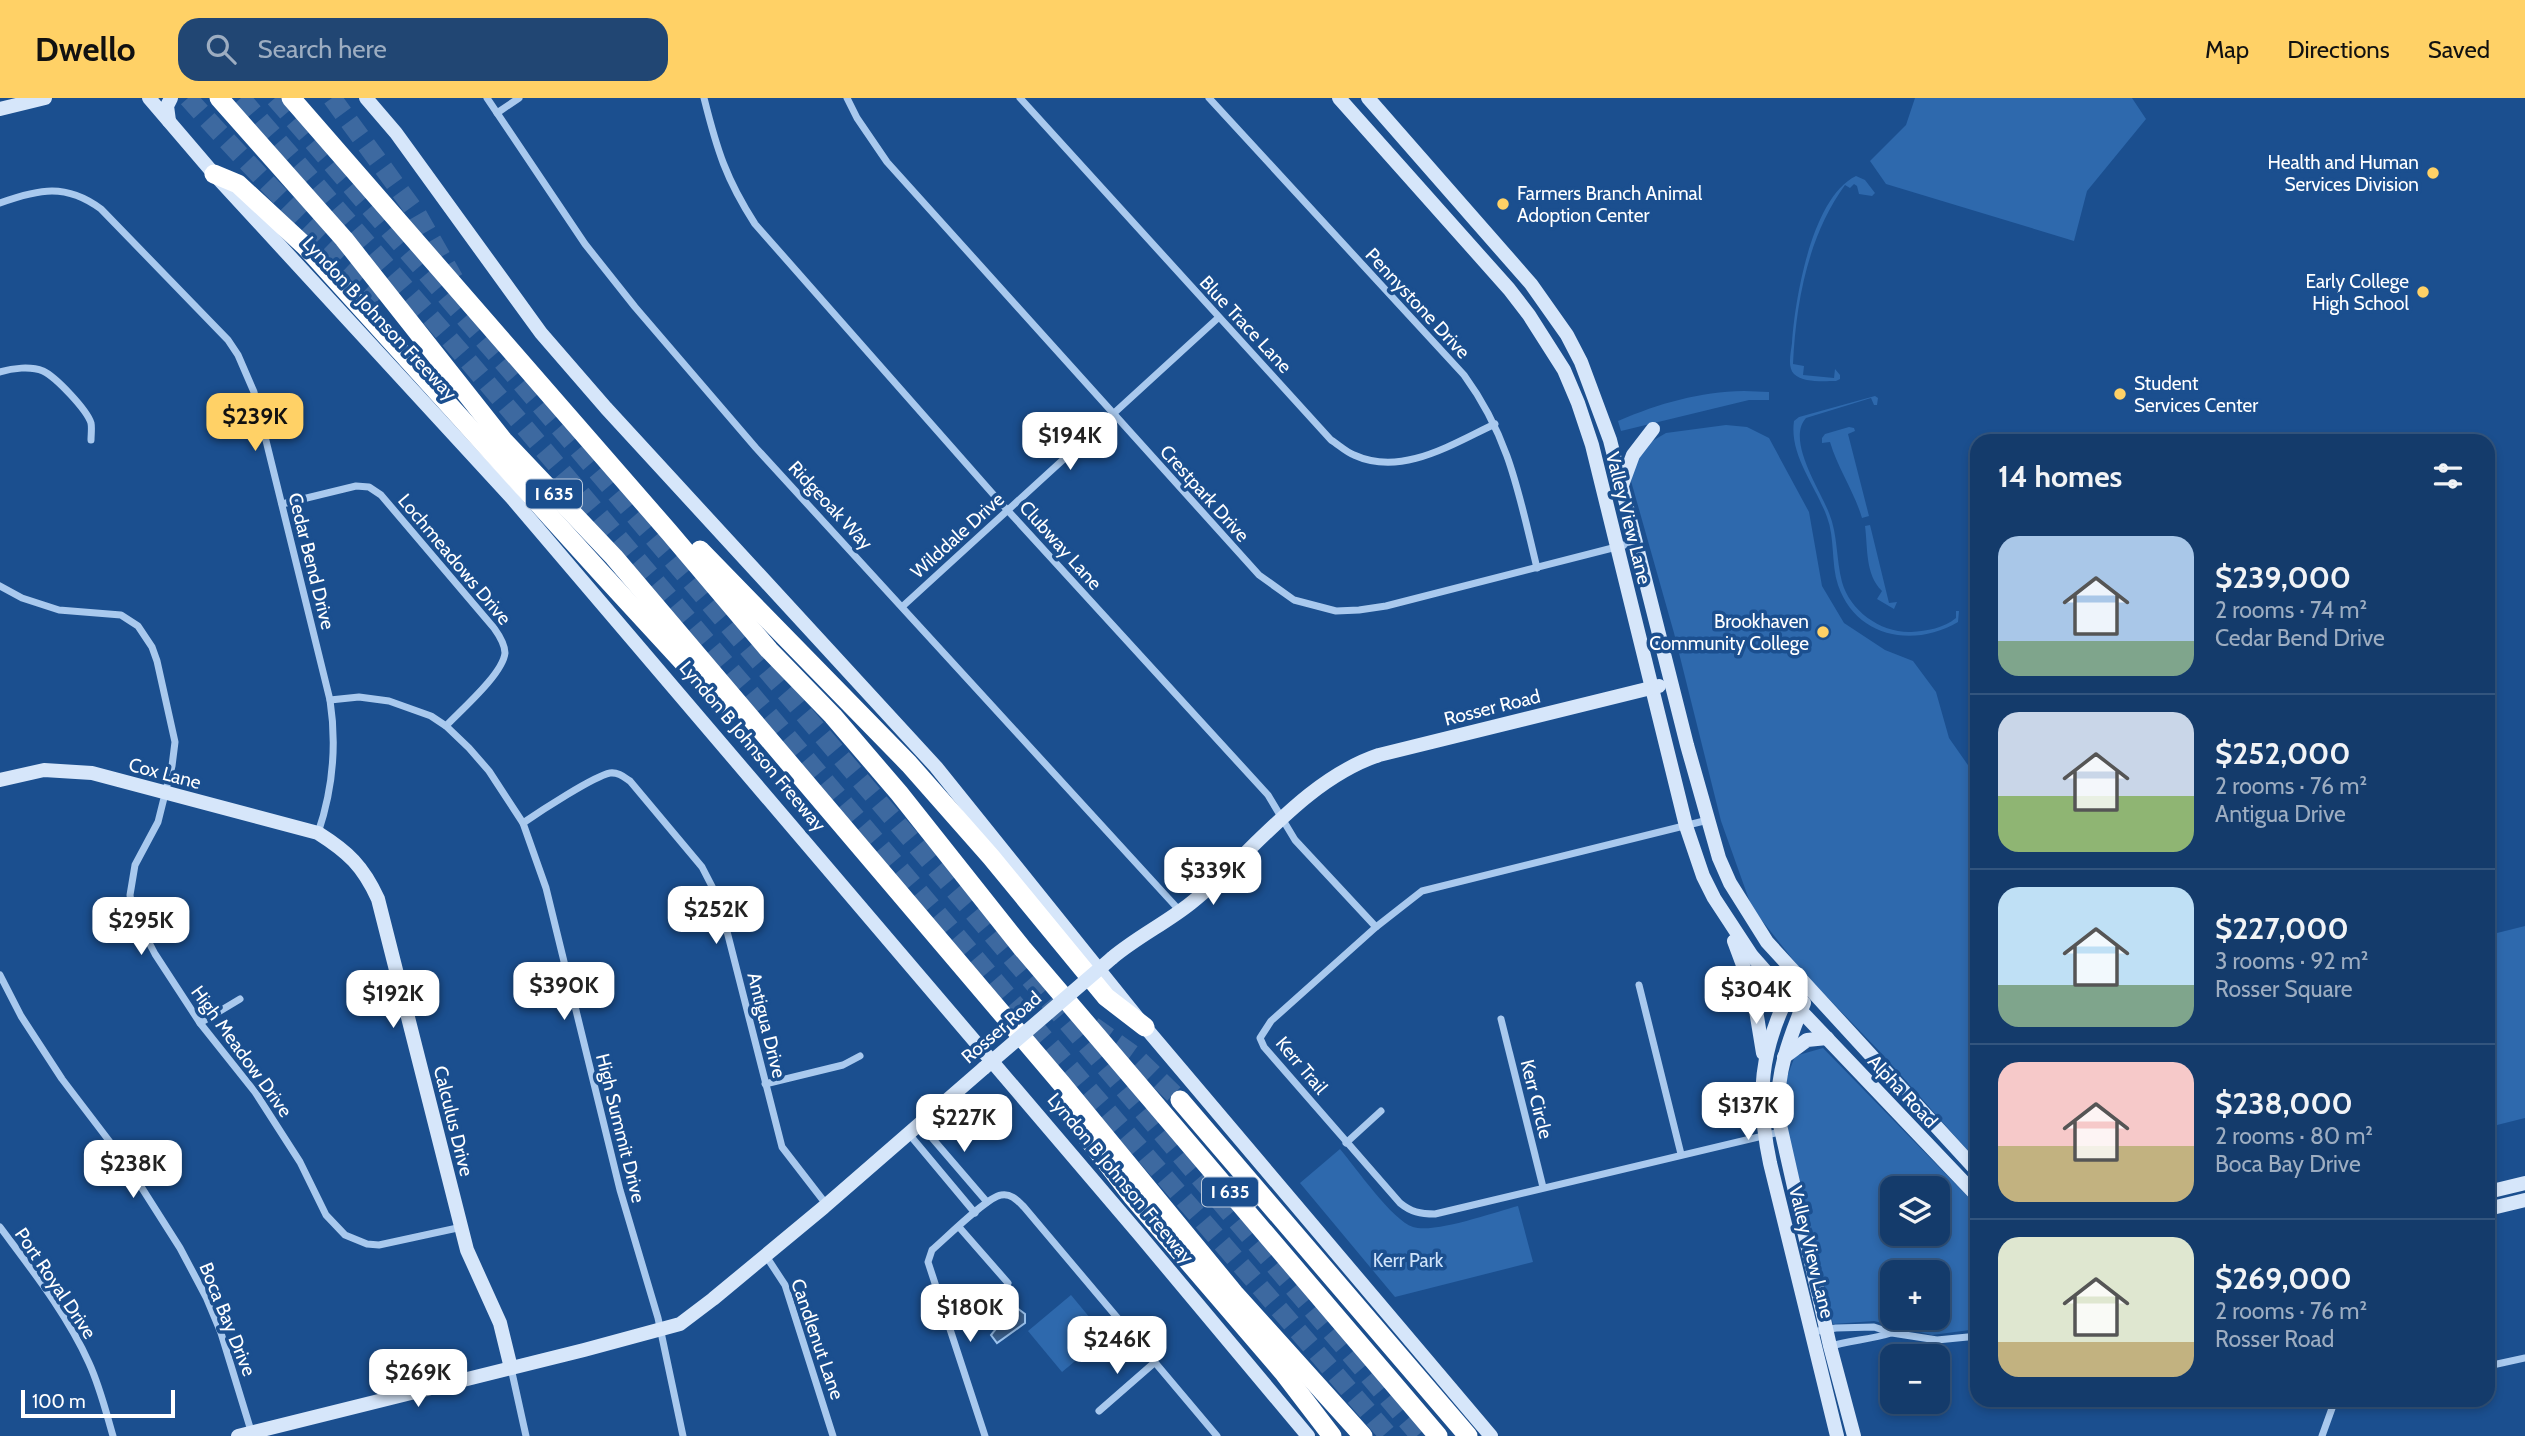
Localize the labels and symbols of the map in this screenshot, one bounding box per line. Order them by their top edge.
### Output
place label: Health and Human Services Division [2268,151,2419,196]
marker: Health and Human Services Division [2425,165,2441,181]
place label: Farmers Branch Animal Adoption Center [1517,182,1703,227]
marker: Farmers Branch Animal Adoption Center [1495,196,1511,212]
street label: Lyndon B Johnson Freeway [298,232,462,405]
street label: Pennystone Drive [1361,243,1475,364]
place label: Early College High School [2305,270,2410,315]
street label: Blue Trace Lane [1195,271,1297,378]
marker: Early College High School [2415,284,2431,300]
place label: Student Services Center [2134,372,2258,417]
marker: Student Services Center [2112,386,2128,402]
pin: $239K [206,394,304,453]
pin: $194K [1021,412,1119,472]
street label: Crestpark Drive [1155,440,1254,547]
street label: Valley View Lane [1601,450,1656,587]
street label: Ridgeoak Way [784,456,878,555]
road number: I 635 [526,480,582,508]
street label: Wilddale Drive [906,487,1009,583]
street label: Lochmeadows Drive [393,489,516,630]
street label: Cedar Bend Drive [283,490,340,632]
street label: Clubway Lane [1015,496,1107,595]
place label: Brookhaven Community College [1649,610,1809,655]
marker: Brookhaven Community College [1815,624,1831,640]
street label: Lyndon B Johnson Freeway [675,656,831,836]
street label: Rosser Road [1442,684,1543,731]
street label: Cox Lane [126,753,204,794]
pin: $339K [1164,848,1262,907]
pin: $252K [667,886,765,946]
pin: $295K [92,898,190,957]
pin: $390K [515,962,613,1022]
pin: $304K [1707,967,1805,1026]
pin: $192K [344,970,442,1030]
street label: Antigua Drive [742,970,791,1081]
street label: High Meadow Drive [186,981,297,1122]
street label: Rosser Road [957,986,1046,1068]
street label: Kerr Trail [1271,1032,1333,1099]
street label: Alpha Road [1863,1050,1942,1133]
street label: High Summit Drive [591,1051,650,1205]
street label: Kerr Circle [1516,1057,1558,1141]
street label: Calculus Drive [429,1064,478,1179]
pin: $137K [1699,1082,1797,1142]
street label: Lyndon B Johnson Freeway [1043,1088,1199,1268]
pin: $227K [915,1094,1013,1154]
pin: $238K [84,1140,182,1200]
road number: I 635 [1202,1177,1258,1206]
street label: Valley View Lane [1784,1184,1839,1321]
street label: Port Royal Drive [10,1223,101,1343]
park label: Kerr Park [1373,1249,1444,1272]
street label: Boca Bay Drive [194,1259,261,1380]
street label: Candlenut Lane [786,1276,849,1403]
pin: $180K [921,1284,1019,1344]
pin: $246K [1068,1316,1166,1376]
pin: $269K [369,1350,467,1409]
scale bar [21,1387,175,1419]

